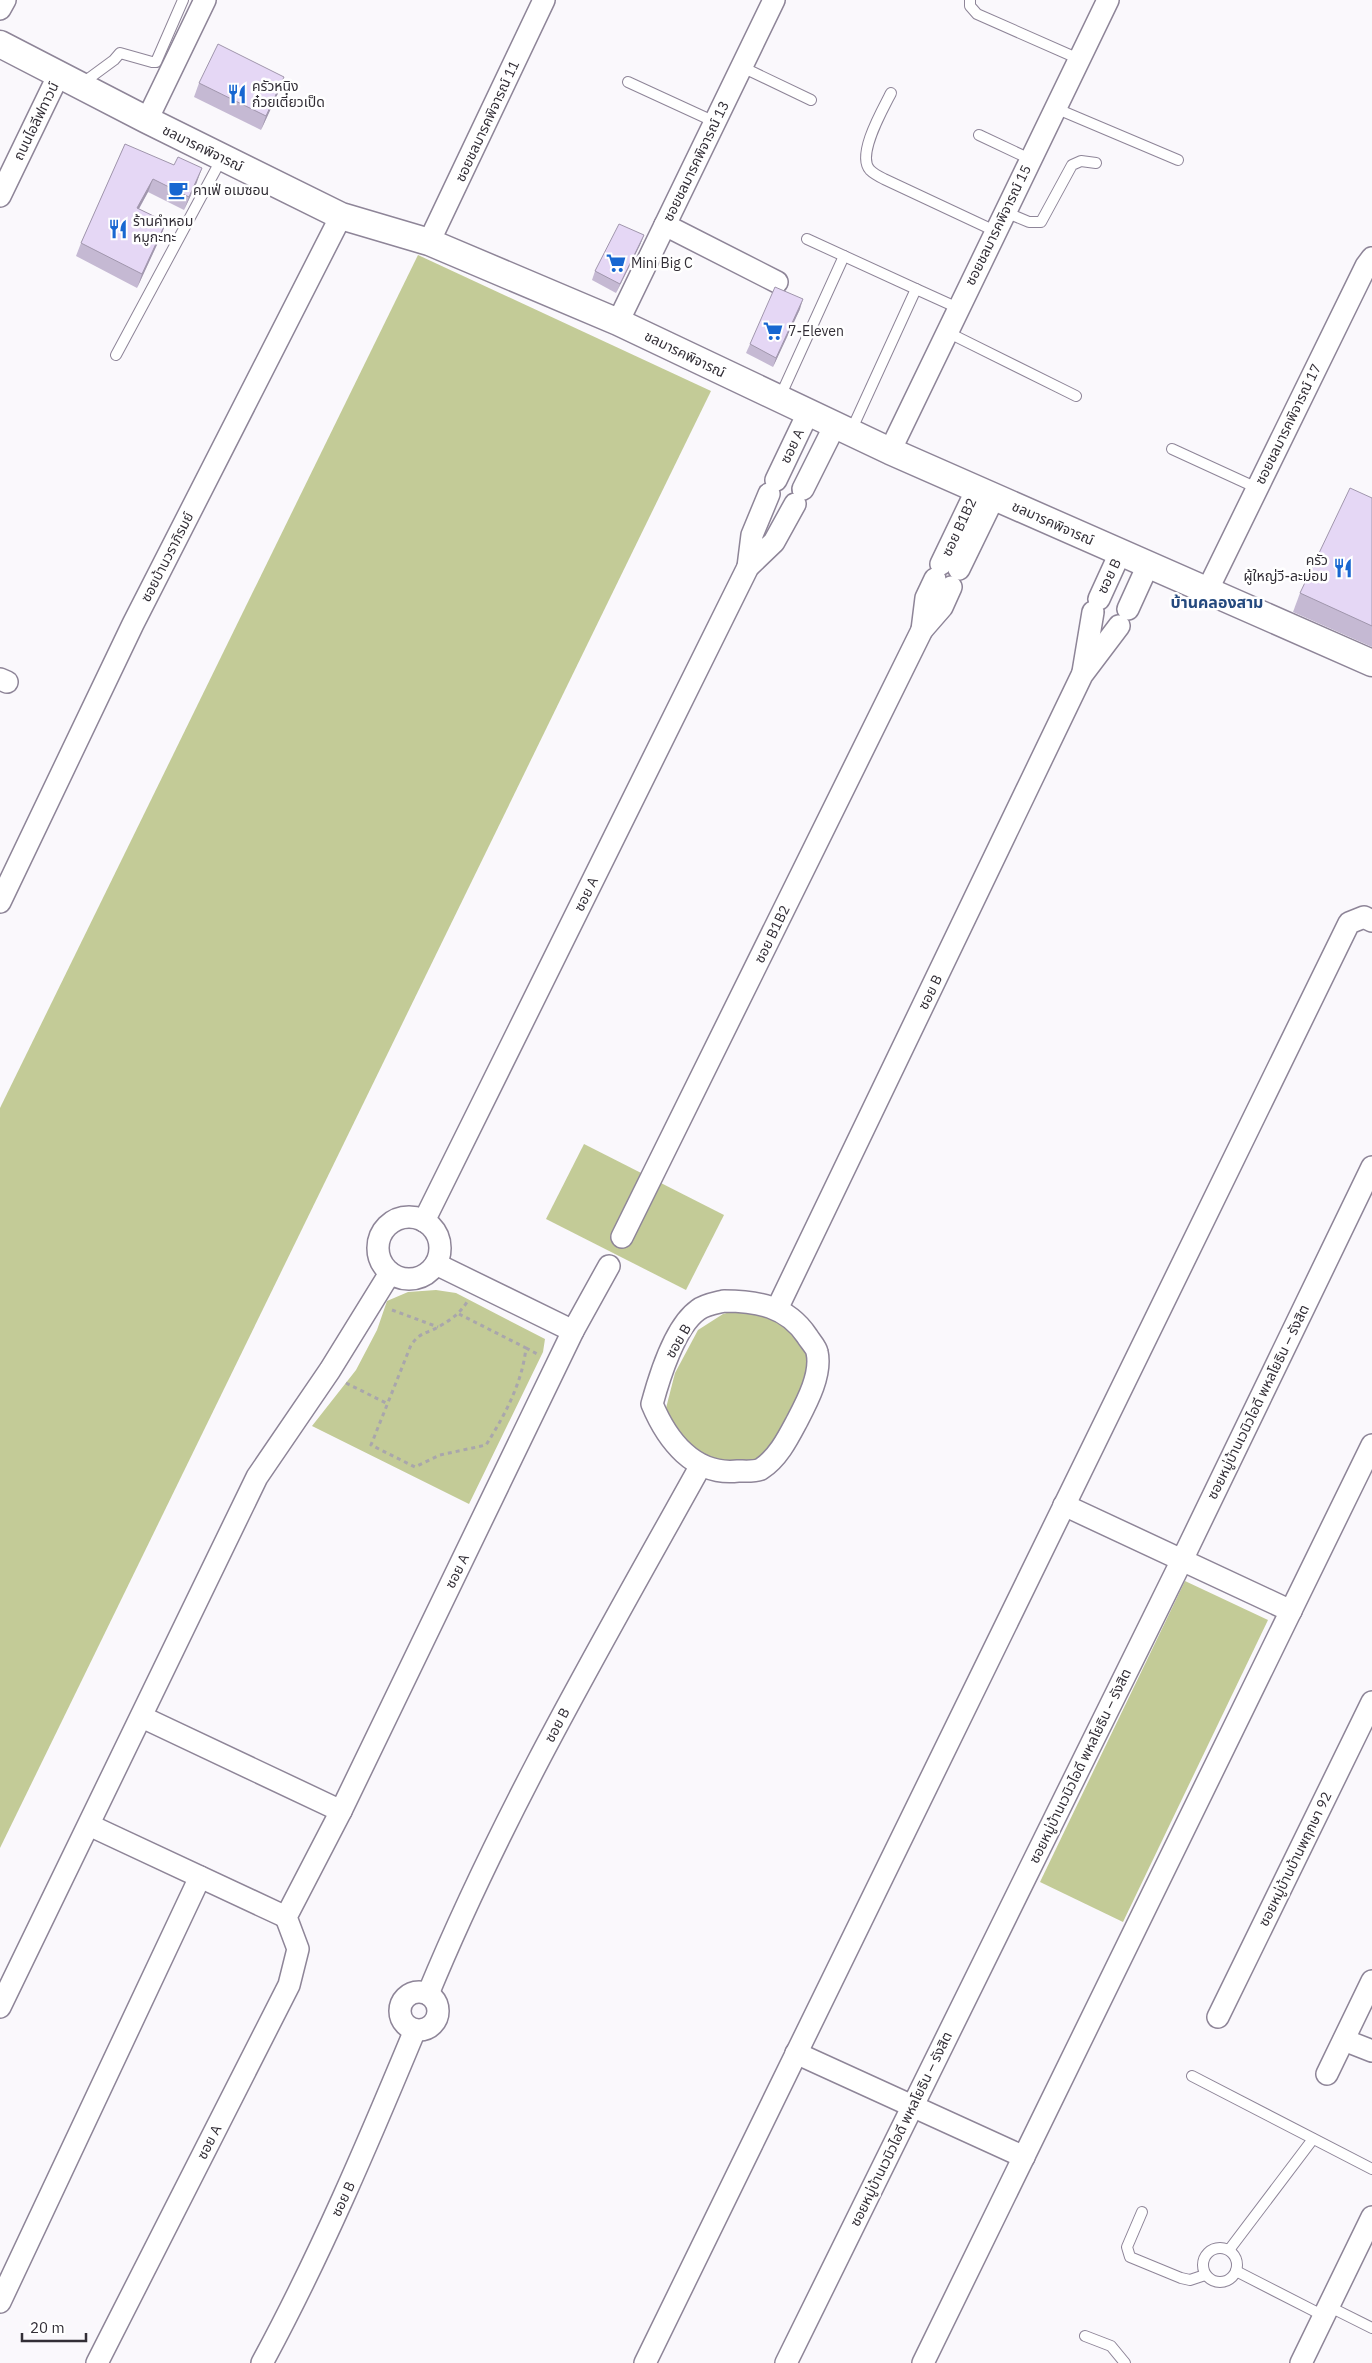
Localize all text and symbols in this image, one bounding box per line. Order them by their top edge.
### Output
street label: ซอยชลมารคพิจารณ์ 11 [451,57,523,185]
place label: ครัวหนิง ก๋วยเตี๋ยวเป็ด [252,77,325,111]
street label: ถนนไอลีฟทาวน์ [9,79,63,163]
restaurant icon: ครัวหนิง ก๋วยเตี๋ยวเป็ด [226,83,248,105]
street label: ซอยชลมารคพิจารณ์ 13 [659,98,733,224]
street label: ชลมารคพิจารณ์ [160,121,246,175]
street label: ซอยชลมารคพิจารณ์ 15 [961,162,1035,288]
cafe icon: คาเฟ่ อเมซอน [167,179,189,201]
place label: คาเฟ่ อเมซอน [193,181,269,199]
place label: ร้านคำหอม หมูกะทะ [133,212,193,246]
restaurant icon: ร้านคำหอม หมูกะทะ [107,218,129,240]
supermarket icon: Mini Big C [605,252,627,274]
place label: Mini Big C [631,254,693,272]
supermarket icon: 7-Eleven [762,320,784,342]
place label: 7-Eleven [788,322,844,340]
street label: ชลมารคพิจารณ์ [642,327,728,381]
street label: ซอยชลมารคพิจารณ์ 17 [1251,361,1325,487]
street label: ซอย A [776,426,808,466]
street label: ซอย B1B2 [938,495,980,559]
street label: ชลมารคพิจารณ์ [1009,497,1097,549]
street label: ซอยบ้านวราภิรมย์ [137,509,197,605]
place label: ครัว ผู้ใหญ่วี-ละม่อม [1244,551,1328,585]
street label: ซอย B [1093,556,1125,596]
restaurant icon: ครัว ผู้ใหญ่วี-ละม่อม [1332,557,1354,579]
district label: บ้านคลองสาม [1171,592,1263,612]
street label: ซอย A [570,874,602,914]
street label: ซอย B1B2 [750,902,794,966]
street label: ซอย B [914,972,946,1012]
street label: ซอยหมู่บ้านเวนิวไอดี พหลโยธิน – รังสิต [1203,1302,1313,1502]
street label: ซอย B [661,1321,695,1361]
street label: ซอย A [441,1551,473,1591]
street label: ซอยหมู่บ้านเวนิวไอดี พหลโยธิน – รังสิต [1025,1666,1135,1866]
street label: ซอย B [540,1705,574,1745]
street label: ซอยหมู่บ้านบ้านพฤกษา 92 [1255,1789,1335,1929]
street label: ซอยหมู่บ้านเวนิวไอดี พหลโยธิน – รังสิต [846,2029,956,2229]
street label: ซอย A [193,2122,225,2162]
street label: ซอย B [327,2179,359,2219]
scale bar [22,2310,86,2342]
text: 20 m [30,2318,65,2337]

